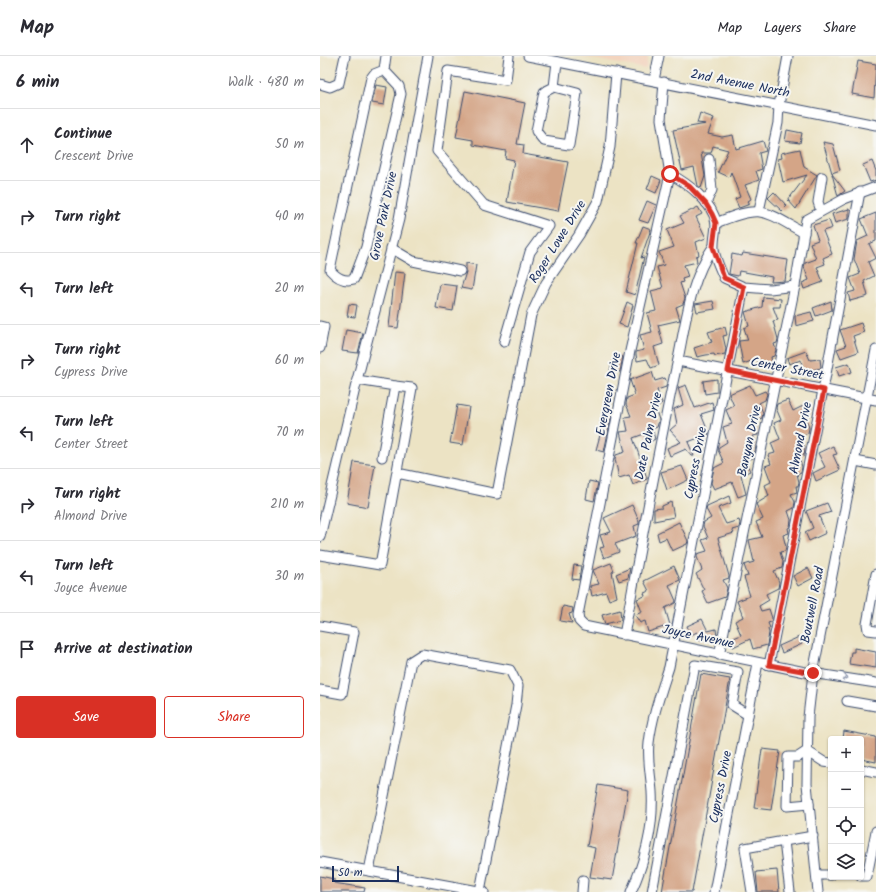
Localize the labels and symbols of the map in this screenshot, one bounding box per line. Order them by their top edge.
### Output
street label: 2nd Avenue North [689,64,791,104]
route start [661,165,679,183]
street label: Grove Park Drive [364,169,404,262]
street label: Roger Lowe Drive [524,196,592,288]
street label: Evergreen Drive [591,350,627,438]
street label: Center Street [749,352,826,387]
street label: Date Palm Drive [629,390,669,482]
street label: Almond Drive [784,400,818,476]
street label: Banyan Drive [732,403,768,479]
street label: Cypress Drive [679,425,713,501]
street label: Boutwell Road [795,564,831,645]
street label: Joyce Avenue [660,619,736,655]
route end [804,664,822,682]
one-way arrow [842,672,848,681]
street label: Cypress Drive [704,749,738,825]
scale bar [332,864,399,883]

